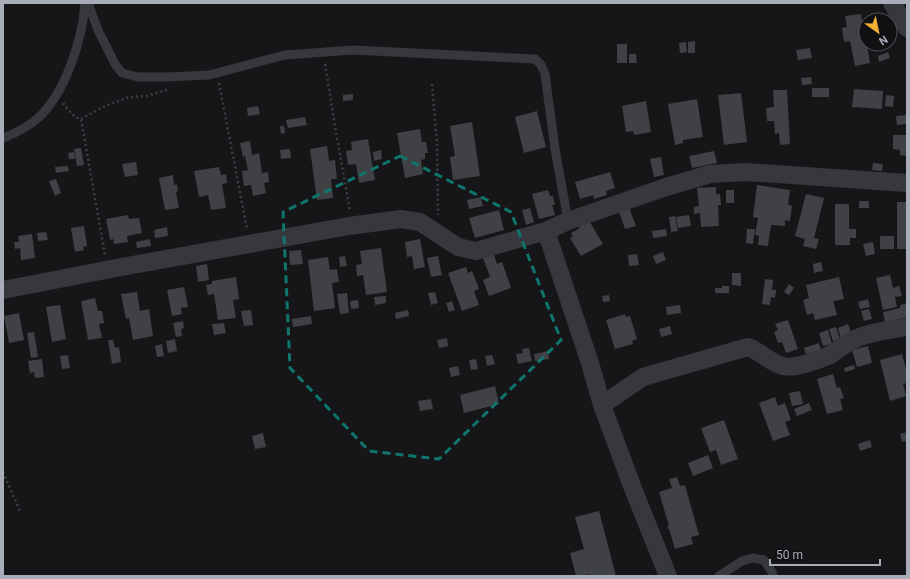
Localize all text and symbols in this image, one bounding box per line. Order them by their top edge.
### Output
north arrow [858,12,898,52]
text: N [876,32,890,48]
scale bar [770,541,880,567]
text: 50 m [776,548,803,562]

